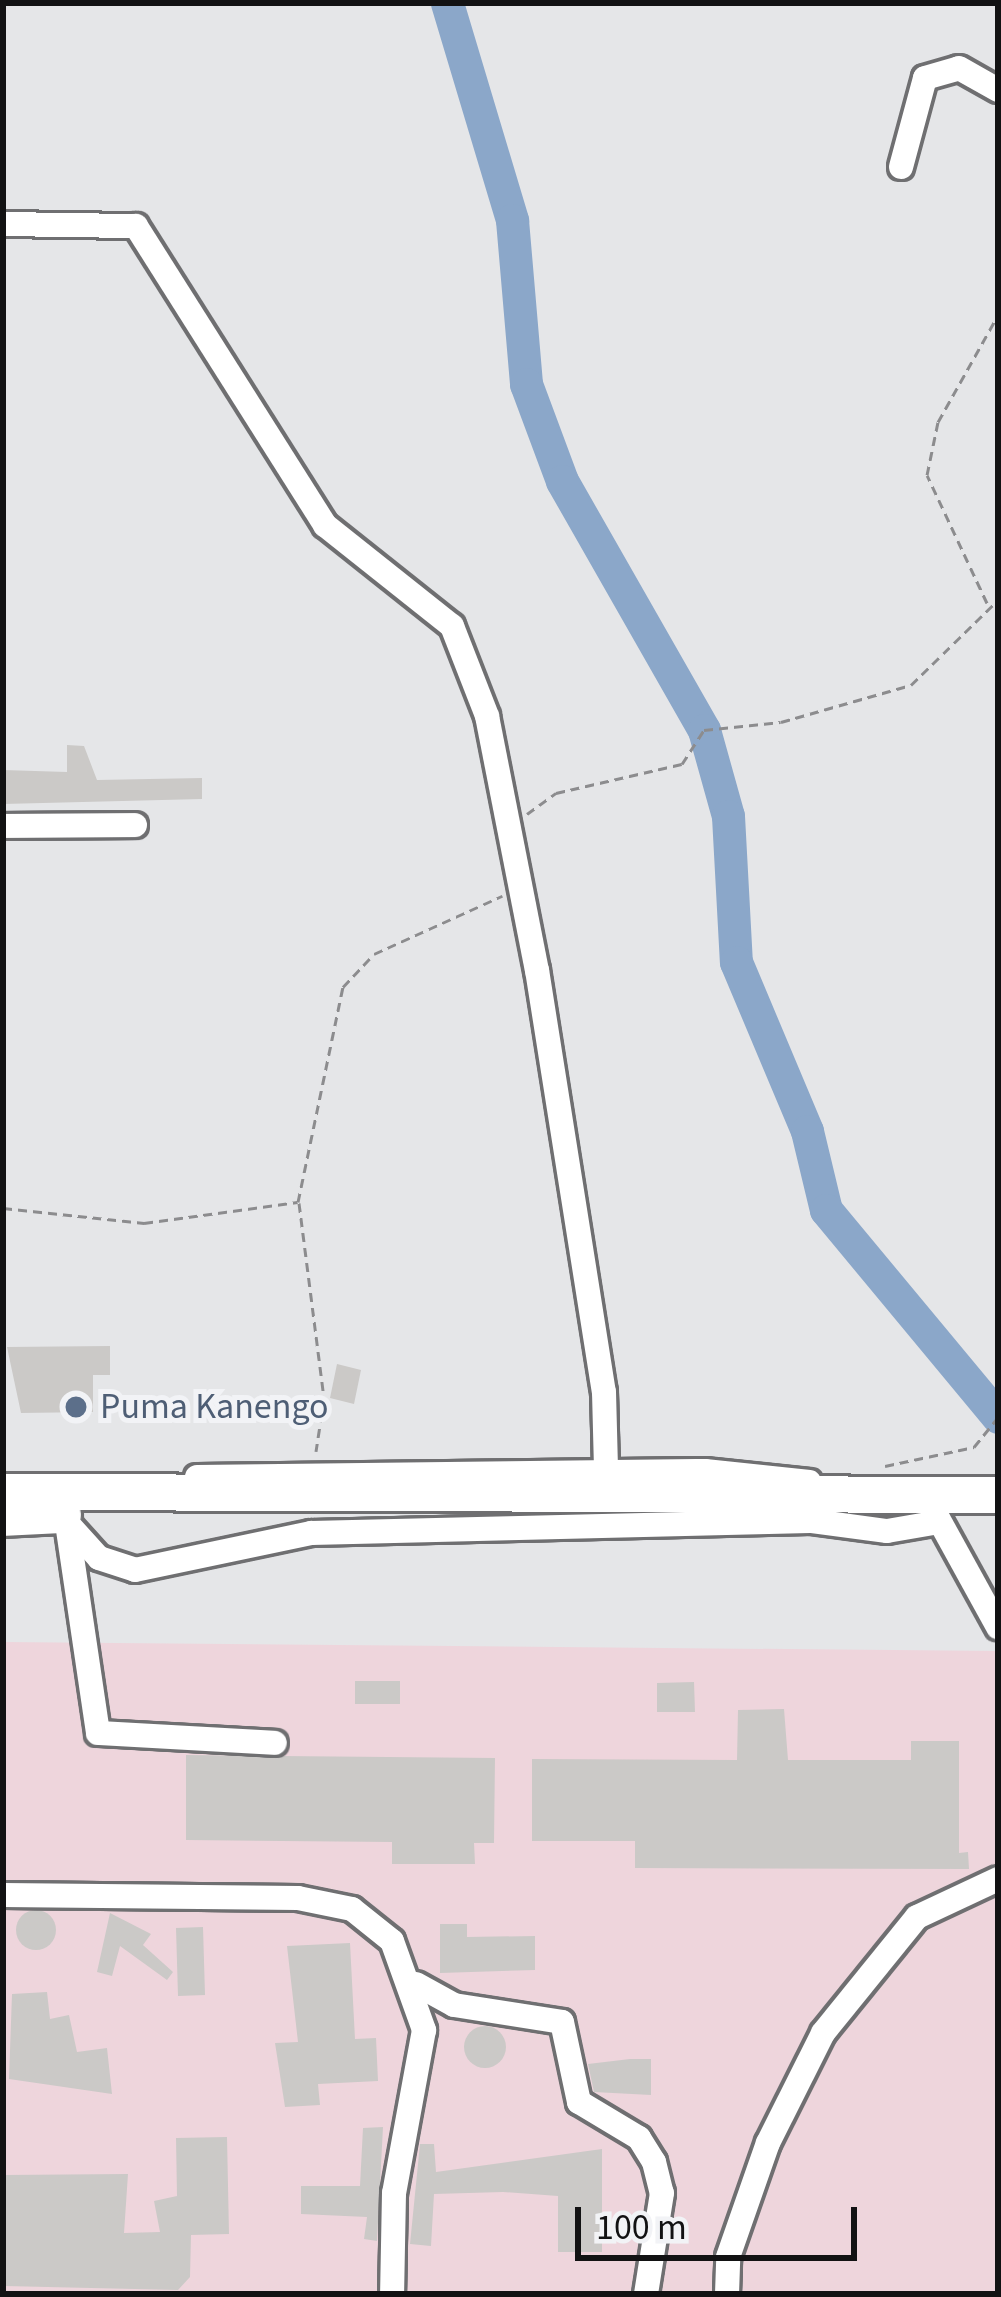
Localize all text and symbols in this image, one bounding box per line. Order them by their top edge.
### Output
place label: Puma Kanengo [100,1385,329,1429]
marker: Puma Kanengo [63,1394,89,1420]
scale bar [581,2183,863,2257]
text: 100 m [596,2202,687,2253]

